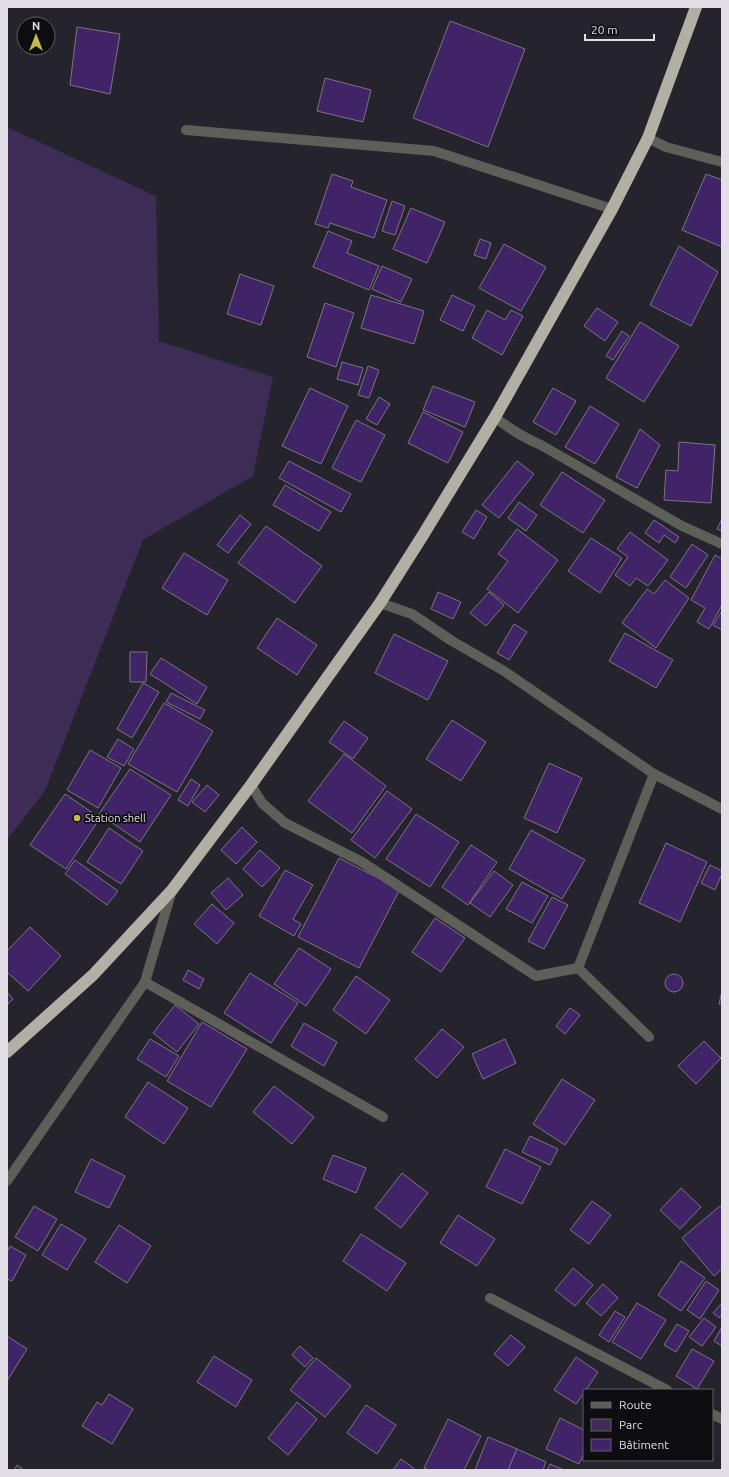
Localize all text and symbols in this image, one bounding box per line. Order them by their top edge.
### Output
north arrow [16,16,56,56]
scale bar [585,16,654,42]
text: N [32,20,40,32]
text: 20 m [591,23,618,36]
place label: Station shell [85,812,146,824]
marker: Station shell [72,813,82,823]
legend [583,1389,713,1461]
text: Route [619,1398,652,1411]
text: Parc [619,1418,643,1431]
text: Bâtiment [619,1438,669,1451]

